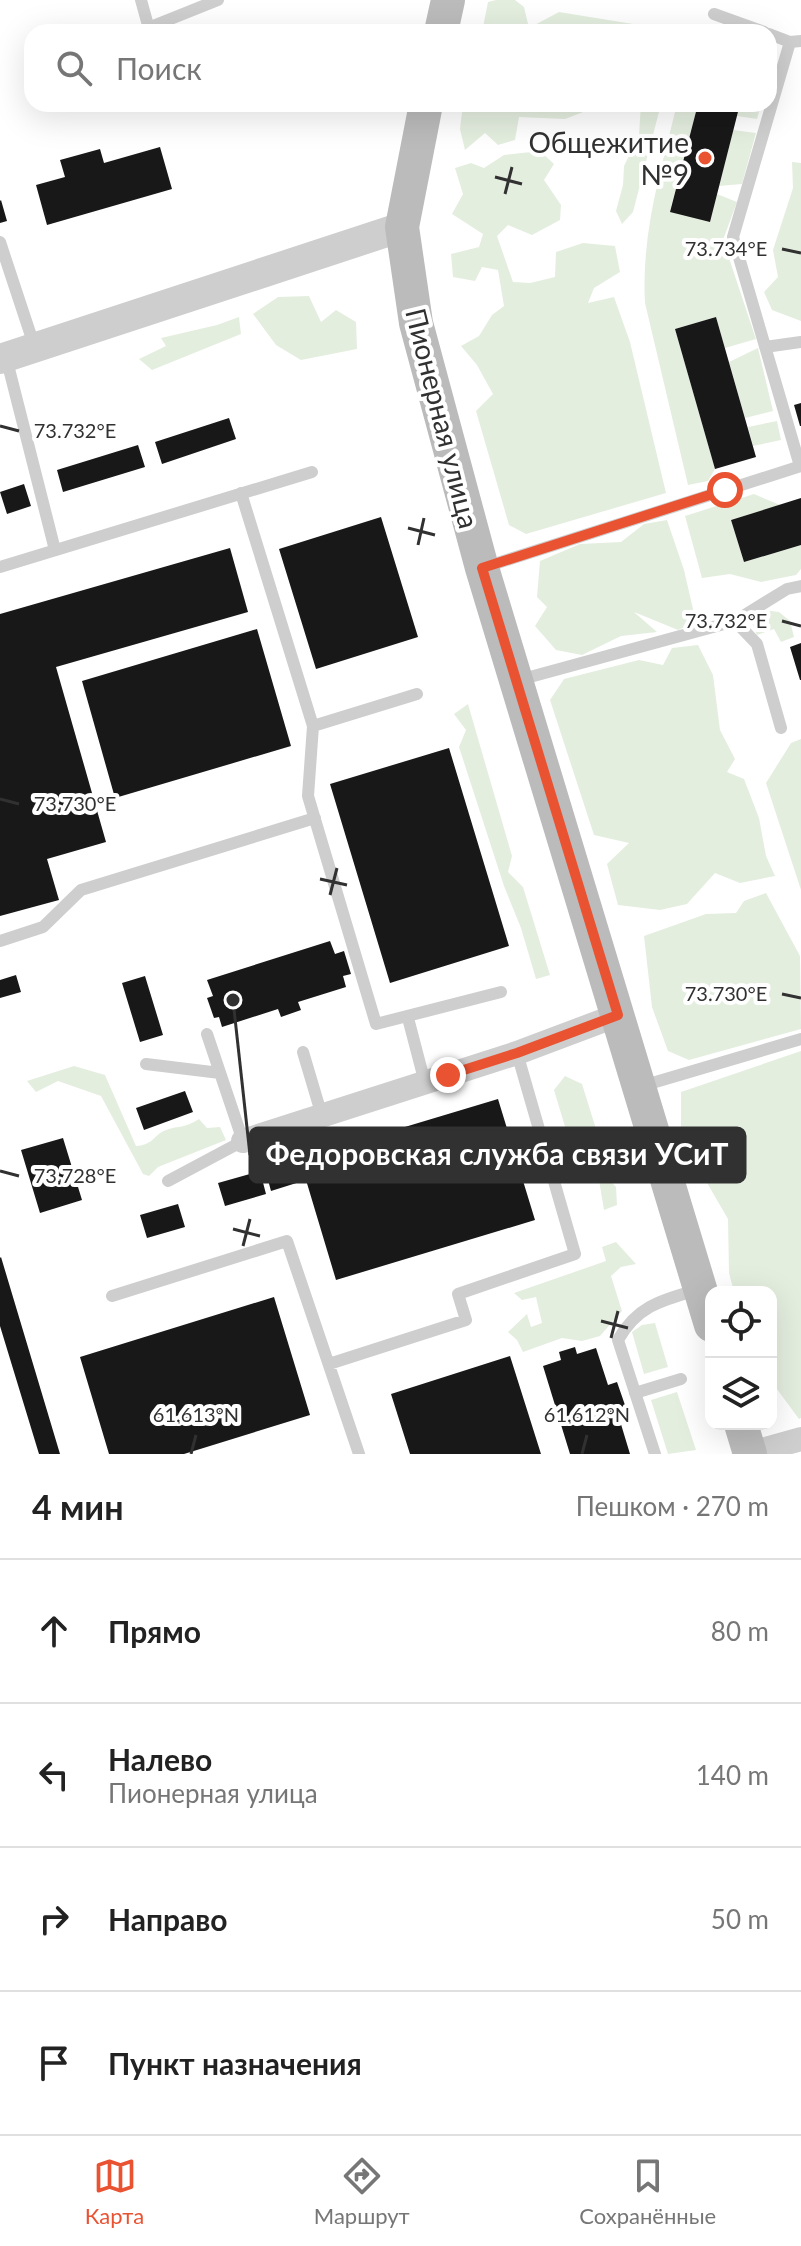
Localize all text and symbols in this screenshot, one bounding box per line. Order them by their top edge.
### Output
search box [24,24,777,112]
icon: search [52,46,96,90]
text: Поиск [116,50,202,86]
place label: Общежитие №9 [528,125,689,191]
marker: Общежитие №9 [696,149,714,167]
text: 73.734°E [685,236,767,260]
street label: Пионерная улица [399,304,487,532]
text: 73.732°E [34,418,116,442]
route start [707,472,743,508]
text: 73.732°E [685,608,767,632]
text: 73.730°E [34,791,116,815]
text: 73.730°E [685,981,767,1005]
route end [430,1057,466,1093]
callout: Федоровская служба связи УСиТ [250,1128,745,1182]
text: Федоровская служба связи УСиТ [265,1135,729,1171]
text: 73.728°E [34,1163,116,1187]
map controls [705,1286,777,1430]
button: locate [705,1286,777,1358]
button: layers [705,1358,777,1430]
text: 61.613°N [153,1402,239,1426]
text: 61.612°N [544,1402,630,1426]
text: 4 мин [32,1486,124,1527]
text: Пешком · 270 m [576,1490,769,1522]
icon: ahead [32,1609,76,1653]
text: Прямо [108,1613,201,1649]
text: 80 m [711,1615,769,1647]
text: Налево [108,1741,212,1777]
icon: left [32,1753,76,1797]
text: 140 m [696,1759,769,1791]
text: Пионерная улица [108,1777,318,1809]
icon: right [32,1897,76,1941]
text: Направо [108,1901,228,1937]
text: 50 m [711,1903,769,1935]
icon: arrive [32,2041,76,2085]
text: Пункт назначения [108,2045,362,2081]
tab: Карта [85,2154,144,2229]
tab: Маршрут [314,2154,410,2229]
tab: Сохранённые [579,2154,716,2229]

